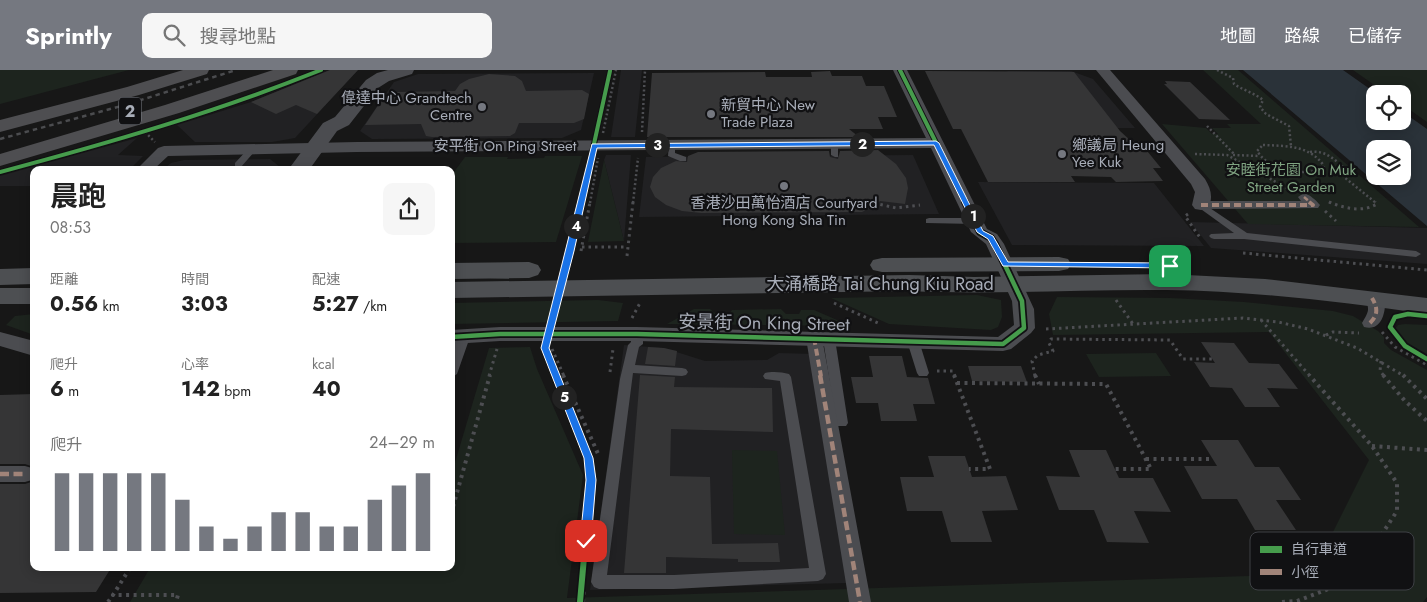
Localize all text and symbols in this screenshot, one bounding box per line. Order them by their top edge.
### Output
search box [142,13,492,58]
text: Sprintly [25,18,112,53]
icon: search [160,21,188,49]
text: 搜尋地點 [200,23,276,50]
text: 地圖 [1220,23,1256,49]
text: 路線 [1284,23,1320,49]
text: 已儲存 [1348,23,1402,49]
map controls [1366,85,1411,185]
button: locate [1366,85,1411,130]
place label: 偉達中心 Grandtech Centre [341,87,472,126]
place label: 新貿中心 New Trade Plaza [721,94,816,133]
road number: 2 [119,97,141,124]
marker: 偉達中心 Grandtech Centre [476,101,488,113]
marker: 新貿中心 New Trade Plaza [705,108,717,120]
pin: 3 [644,132,670,158]
pin: 2 [850,132,874,156]
text: 2 [858,134,867,154]
place label: 鄉議局 Heung Yee Kuk [1072,134,1164,173]
street label: 安平街 On Ping Street [434,135,577,157]
text: 3 [653,135,662,155]
button: layers [1366,140,1411,185]
marker: 鄉議局 Heung Yee Kuk [1056,148,1068,160]
park label: 安睦街花園 On Muk Street Garden [1226,159,1357,198]
text: 晨跑 [50,176,106,217]
marker: 香港沙田萬怡酒店 Courtyard Hong Kong Sha Tin [778,180,790,192]
button: share [383,183,435,235]
place label: 香港沙田萬怡酒店 Courtyard Hong Kong Sha Tin [690,192,878,231]
pin: 1 [960,204,986,228]
text: 1 [970,206,977,226]
pin: 4 [564,214,588,238]
text: 08:53 [50,216,91,239]
text: 4 [572,216,581,236]
pin [1149,245,1191,287]
icon: arrive [1156,252,1184,280]
text: 距離 [50,269,78,289]
text: 時間 [181,269,209,289]
text: 配速 [312,269,340,289]
street label: 大涌橋路 Tai Chung Kiu Road [766,271,994,297]
text: 0.56 [50,289,98,319]
text: 3:03 [181,289,228,319]
text: 5:27 [312,289,359,319]
text: km [98,296,120,316]
text: /km [359,296,387,316]
street label: 安景街 On King Street [678,309,851,338]
text: 爬升 [50,354,78,374]
text: 心率 [181,354,209,374]
text: kcal [312,354,335,374]
text: 6 [50,374,64,404]
text: 142 [181,374,220,404]
text: 40 [312,374,341,404]
text: m [64,381,79,401]
text: bpm [220,381,251,401]
pin: 5 [552,384,576,410]
text: 5 [560,387,569,407]
text: 24–29 m [369,431,435,454]
text: 爬升 [50,433,82,456]
pin [565,520,607,562]
icon: check [572,527,600,555]
legend [1250,532,1414,590]
text: 自行車道 [1291,539,1347,559]
text: 小徑 [1291,562,1319,582]

